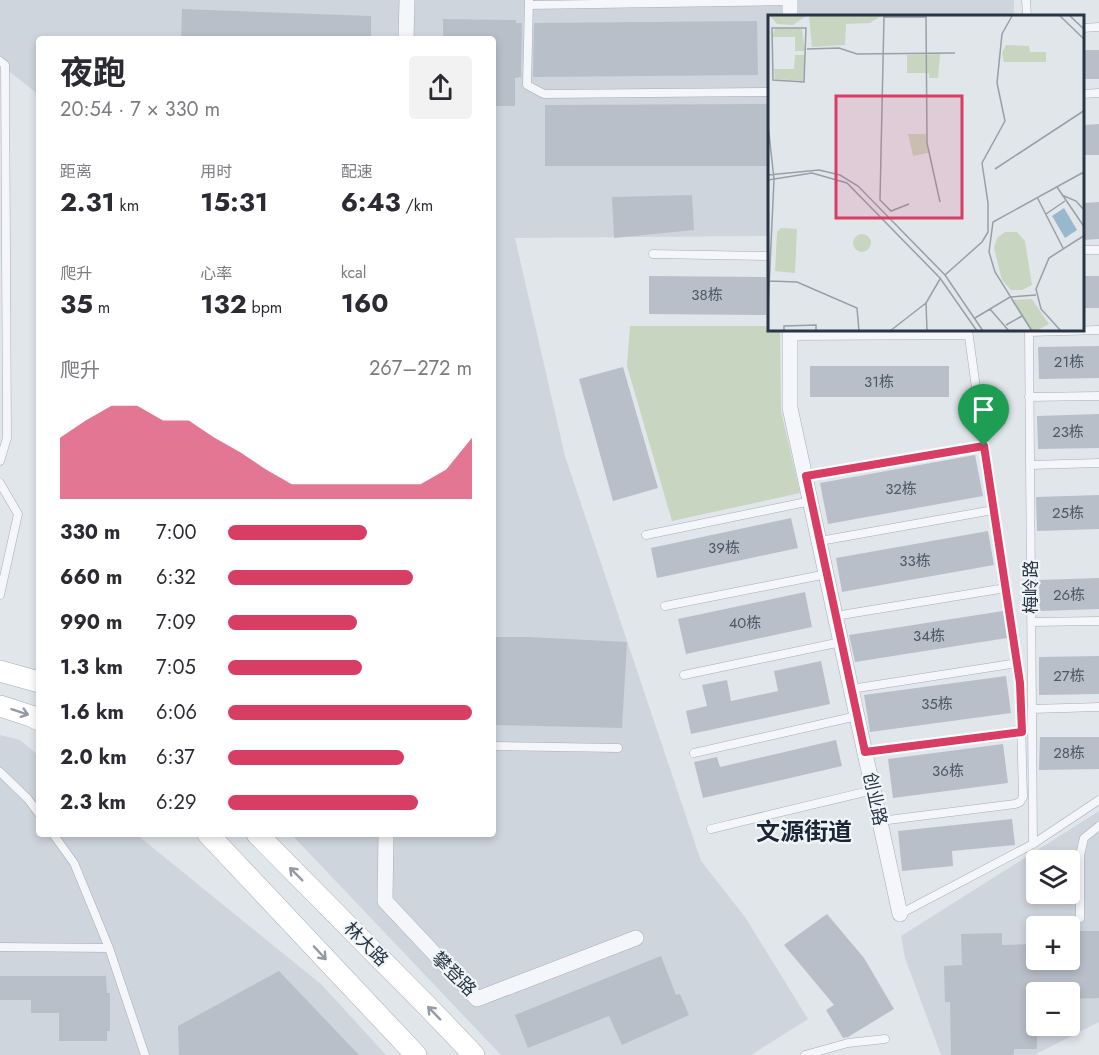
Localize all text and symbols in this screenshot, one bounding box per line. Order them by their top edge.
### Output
inset map [768,15,1084,332]
text: 夜跑 [60,49,126,96]
button: share [409,56,472,119]
text: 20:54 · 7 × 330 m [60,95,220,124]
text: 距离 [60,160,92,183]
text: 用时 [200,160,232,183]
text: 配速 [341,160,373,183]
text: 2.31 [60,183,115,221]
text: 15:31 [200,183,268,221]
text: 6:43 [341,183,401,221]
text: km [115,194,139,217]
text: /km [401,194,433,217]
text: kcal [341,261,366,284]
text: 爬升 [60,262,92,285]
text: 心率 [200,262,232,285]
text: 160 [341,284,389,322]
house number: 38栋 [691,284,723,306]
text: 35 [60,285,93,323]
text: 132 [200,285,247,323]
text: m [93,296,110,319]
text: bpm [247,296,282,319]
house number: 21栋 [1054,351,1084,373]
text: 267–272 m [369,354,472,383]
text: 爬升 [60,356,100,385]
house number: 31栋 [864,371,894,393]
pin [958,384,1009,446]
icon: arrive [967,393,1000,426]
house number: 23栋 [1052,421,1084,443]
house number: 32栋 [885,478,917,500]
house number: 25栋 [1052,502,1084,524]
text: 330 m [60,518,120,547]
text: 7:00 [156,518,197,547]
house number: 39栋 [708,537,740,559]
house number: 33栋 [899,550,931,572]
street label: 梅岭路 [1018,560,1044,614]
text: 660 m [60,563,122,592]
text: 6:32 [156,563,196,592]
house number: 26栋 [1053,584,1085,606]
text: 990 m [60,608,122,637]
text: 7:09 [156,608,196,637]
house number: 40栋 [729,612,761,634]
house number: 34栋 [913,625,945,647]
text: 1.3 km [60,653,123,682]
text: 7:05 [156,653,196,682]
house number: 27栋 [1053,665,1085,687]
house number: 35栋 [921,693,953,715]
text: 1.6 km [60,698,124,727]
text: 6:06 [156,698,197,727]
one-way arrow [10,707,29,718]
house number: 28栋 [1053,742,1085,764]
text: 2.0 km [60,743,127,772]
text: 6:37 [156,743,195,772]
house number: 36栋 [932,760,964,782]
street label: 创业路 [857,770,893,828]
text: 2.3 km [60,788,126,817]
text: 6:29 [156,788,196,817]
district label: 文源街道 [756,814,852,849]
map controls [1026,850,1080,1036]
button: layers [1026,850,1080,904]
one-way arrow [289,867,304,882]
street label: 林大路 [338,916,394,972]
button: + [1026,916,1080,970]
one-way arrow [313,946,328,961]
street label: 攀登路 [426,946,482,1002]
button: − [1026,982,1080,1036]
one-way arrow [426,1005,441,1020]

